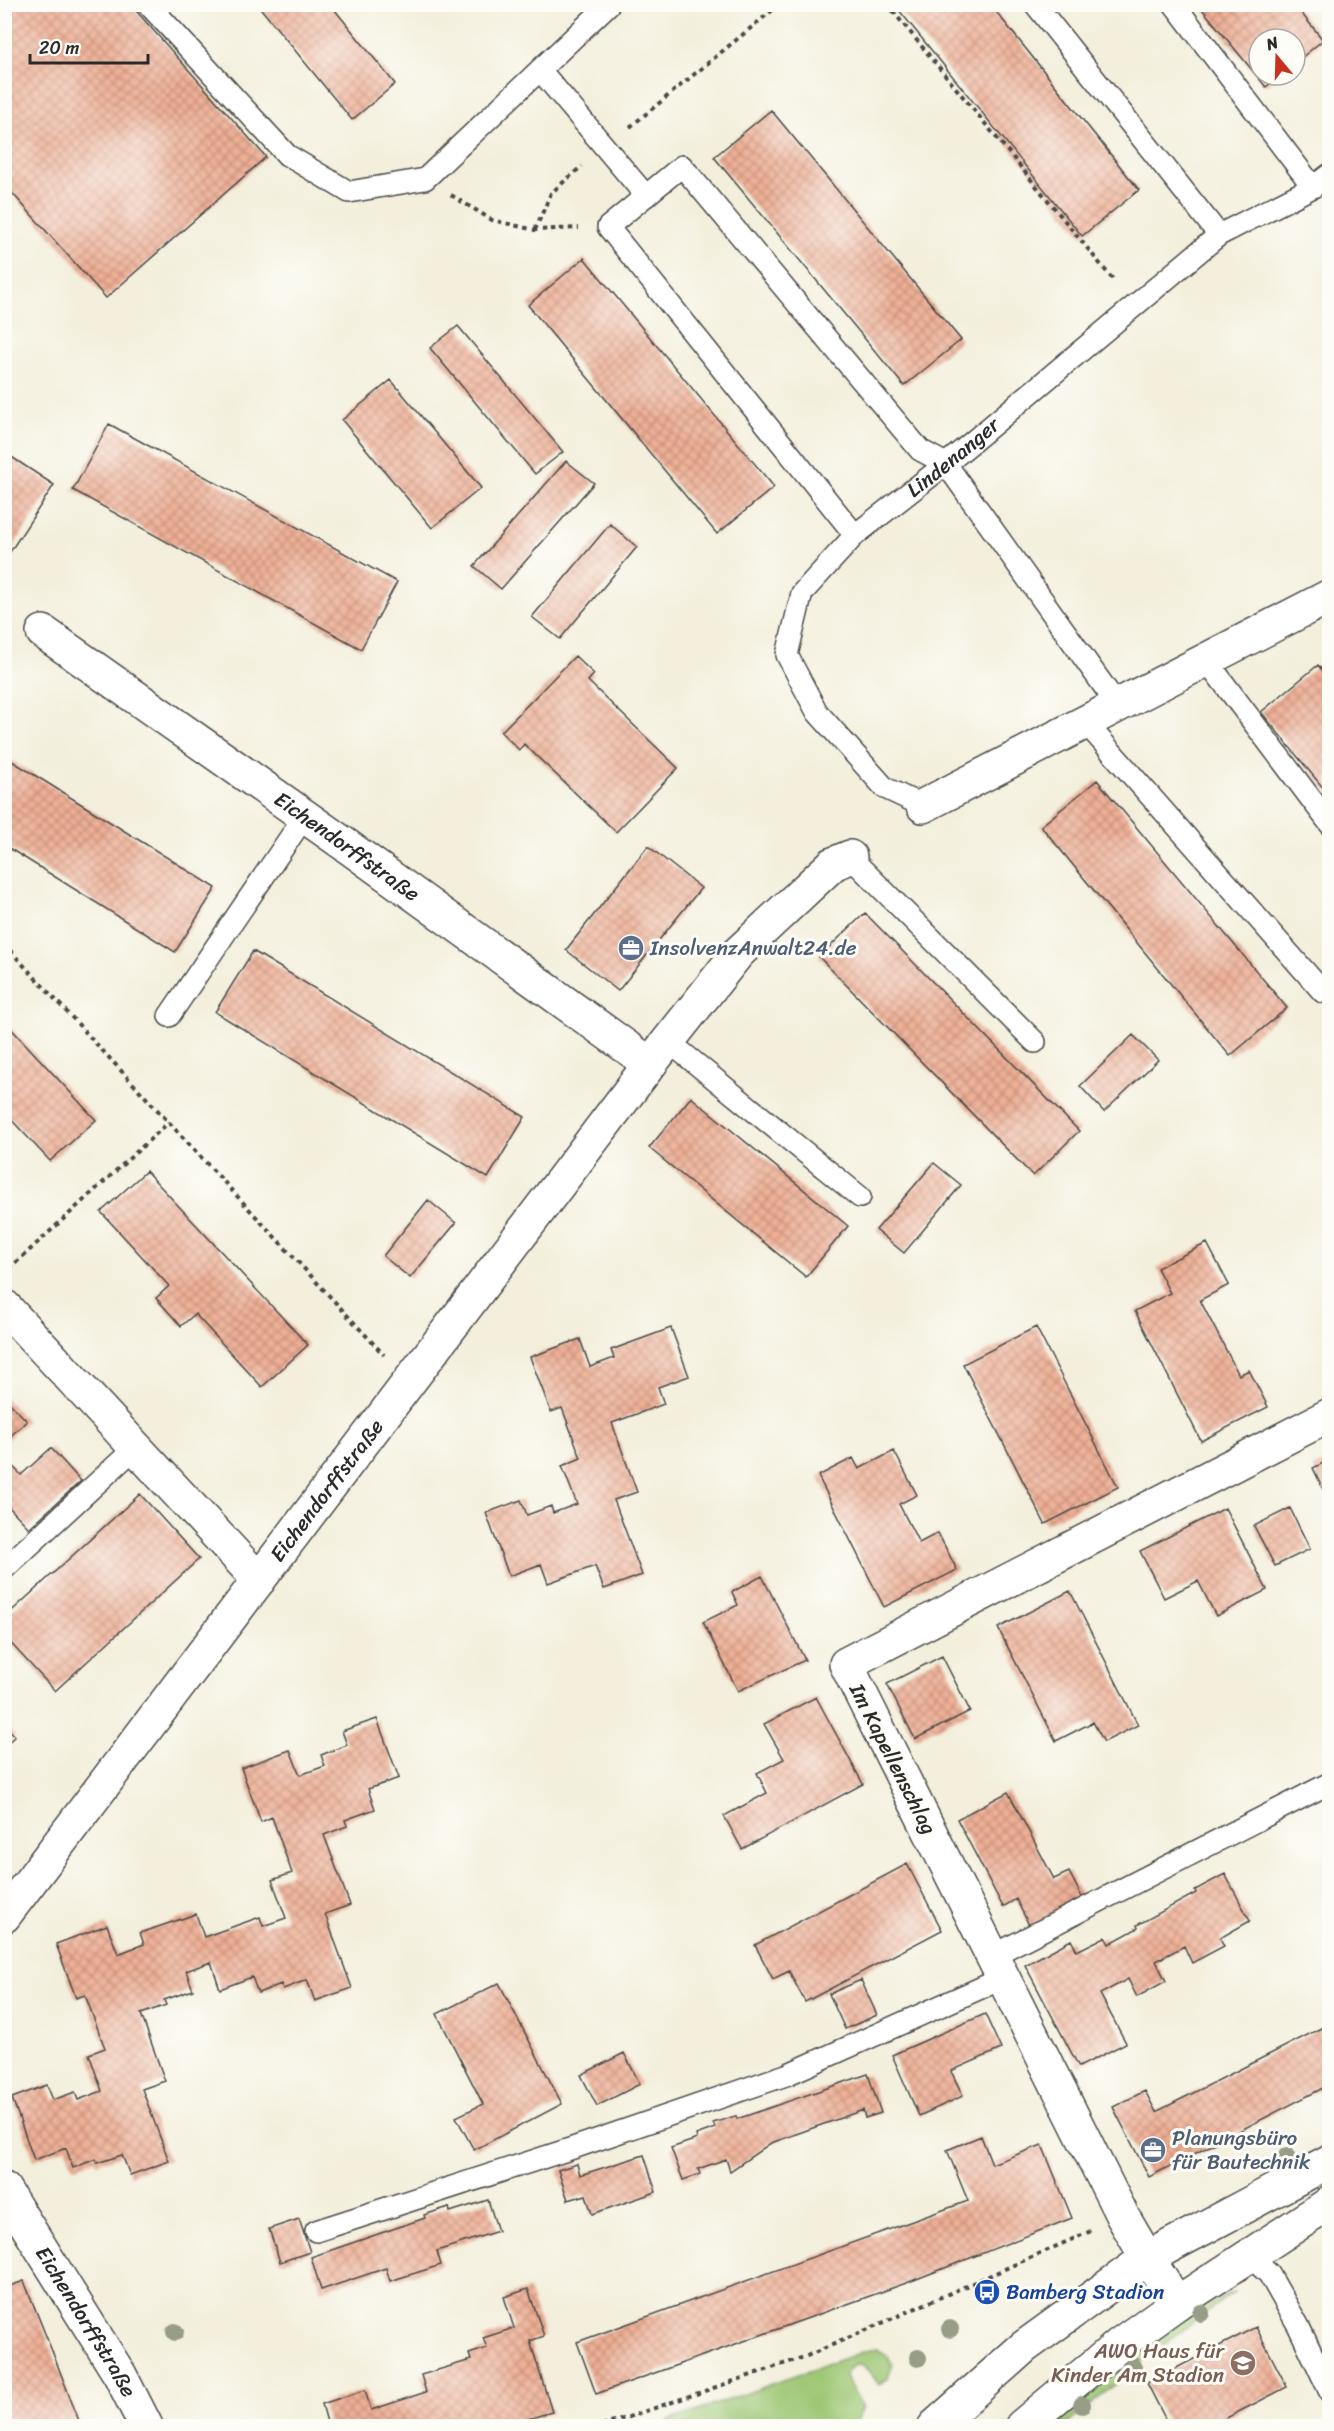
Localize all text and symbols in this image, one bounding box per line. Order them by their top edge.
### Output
scale bar [30,27,148,65]
north arrow [1247,27,1307,87]
text: N [1261,27,1283,59]
text: 20 m [39,32,79,64]
street label: Lindenanger [898,406,1010,507]
street label: Eichendorffstraße [266,781,428,912]
place label: InsolvenzAnwalt24.de [649,929,857,967]
office icon: InsolvenzAnwalt24.de [616,933,646,963]
street label: Eichendorffstraße [259,1410,394,1571]
street label: Im Kapellenschlag [838,1676,948,1842]
place label: Planungsbüro für Bautechnik [1172,2119,1311,2181]
office icon: Planungsbüro für Bautechnik [1138,2135,1168,2165]
street label: Eichendorffstraße [25,2238,147,2404]
place label: Bamberg Stadion [1006,2273,1164,2311]
bus stop icon: Bamberg Stadion [972,2277,1002,2307]
place label: AWO Haus für Kinder Am Stadion [1051,2332,1225,2394]
school or university icon: AWO Haus für Kinder Am Stadion [1228,2348,1258,2378]

